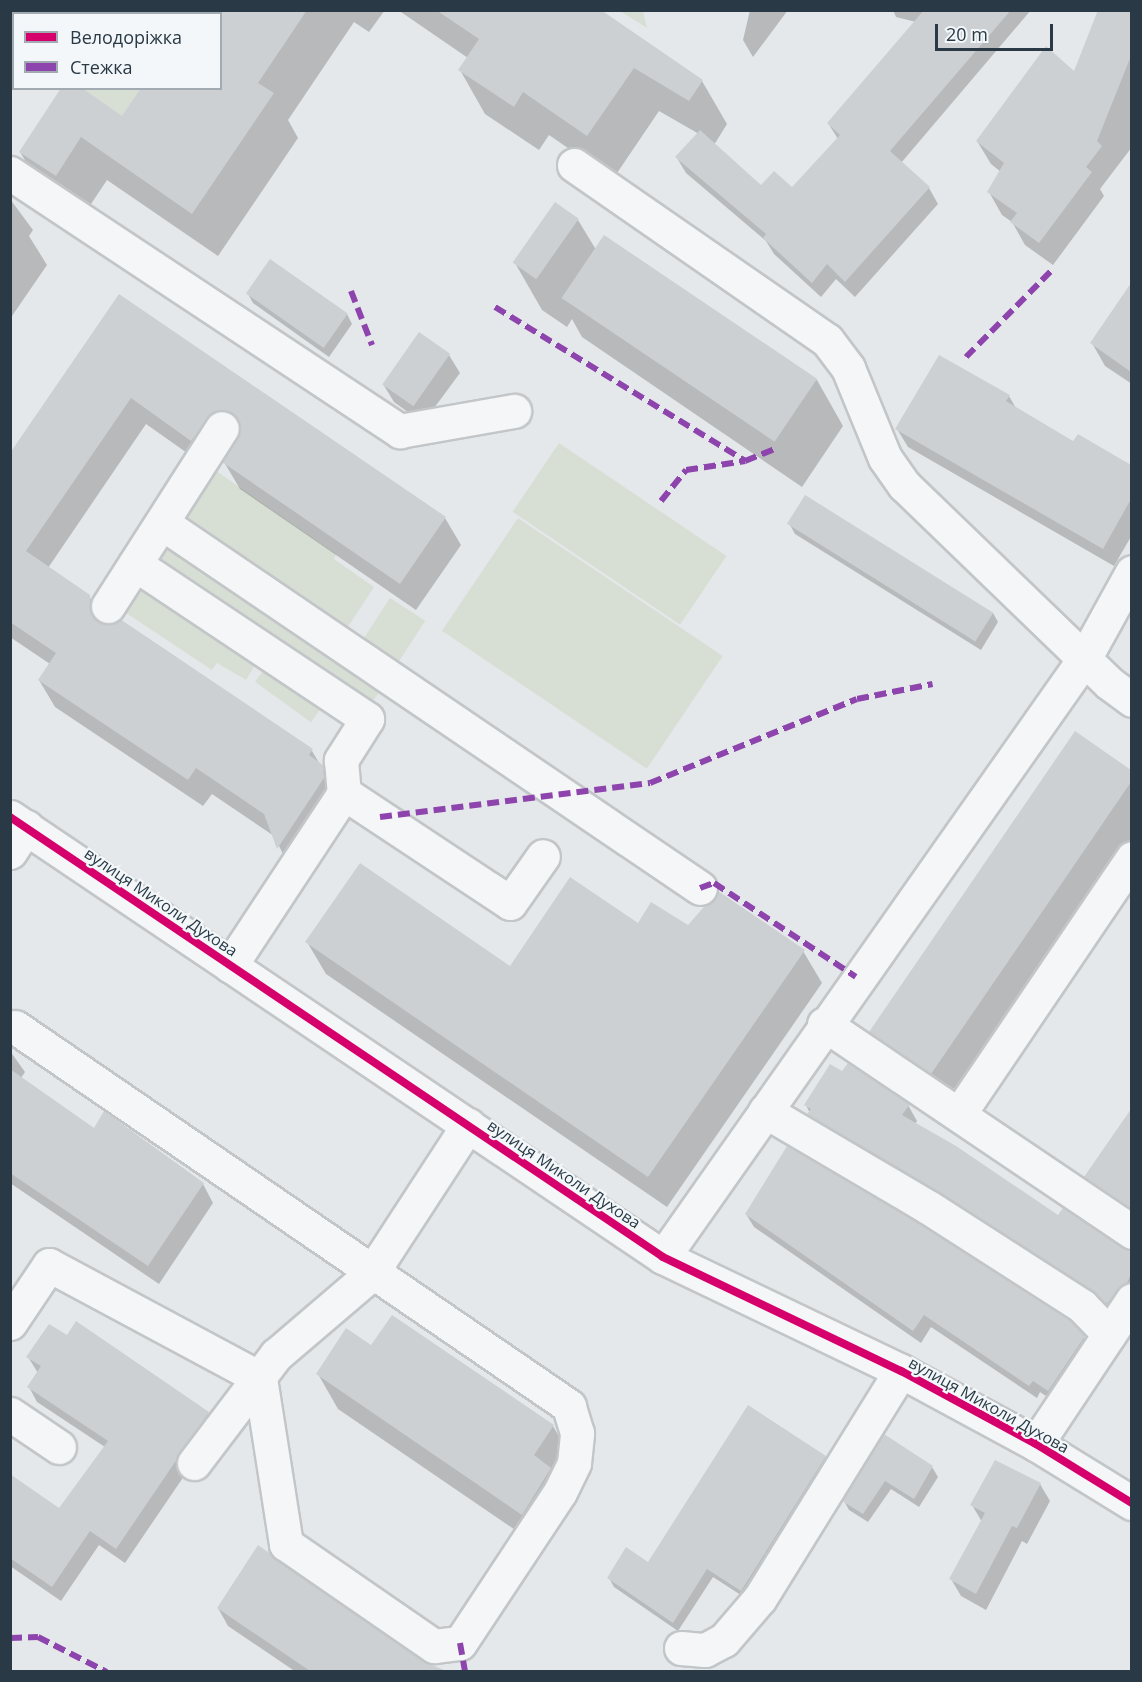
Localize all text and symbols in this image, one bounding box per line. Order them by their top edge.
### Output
legend [12,12,222,90]
scale bar [938,12,1056,50]
text: 20 m [946,22,988,46]
text: Велодоріжка [70,25,182,49]
text: Стежка [70,55,132,79]
street label: вулиця Миколи Духова [81,844,241,960]
street label: вулиця Миколи Духова [484,1116,644,1232]
street label: вулиця Миколи Духова [905,1353,1073,1457]

